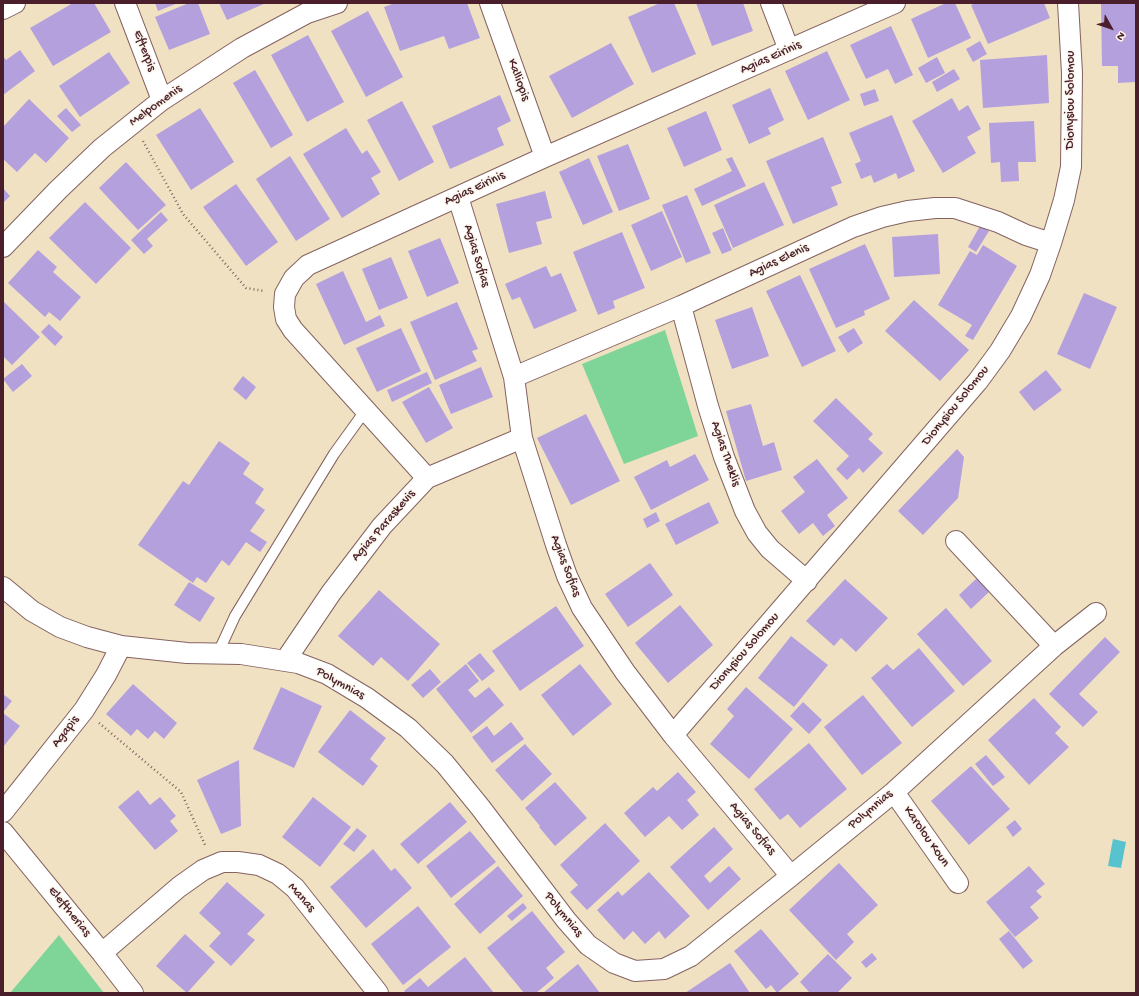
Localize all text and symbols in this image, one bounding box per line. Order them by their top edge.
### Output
north arrow [1091,8,1131,48]
street label: Efterpis [129,28,159,74]
text: N [1113,29,1127,42]
street label: Agias Eirinis [738,38,804,78]
street label: Dionysiou Solomou [1063,51,1079,149]
street label: Kalliopis [503,57,533,103]
street label: Melpomenis [127,82,185,130]
street label: Agias Eirinis [442,168,508,210]
street label: Agias Sofias [459,223,493,289]
street label: Agias Elenis [747,240,811,282]
street label: Dionysiou Solomou [919,363,993,449]
street label: Agias Theklis [707,419,743,489]
street label: Agias Paraskevis [349,487,419,565]
street label: Agias Sofias [546,533,584,599]
street label: Dionysiou Solomou [707,610,783,694]
street label: Polymnias [313,664,367,704]
street label: Agapis [49,713,83,751]
street label: Polymnias [846,787,896,833]
street label: Agias Sofias [725,799,779,859]
street label: Karolou Koun [899,804,953,870]
street label: Manas [284,880,318,916]
street label: Eleftherias [44,884,94,940]
street label: Polymnias [540,889,586,941]

